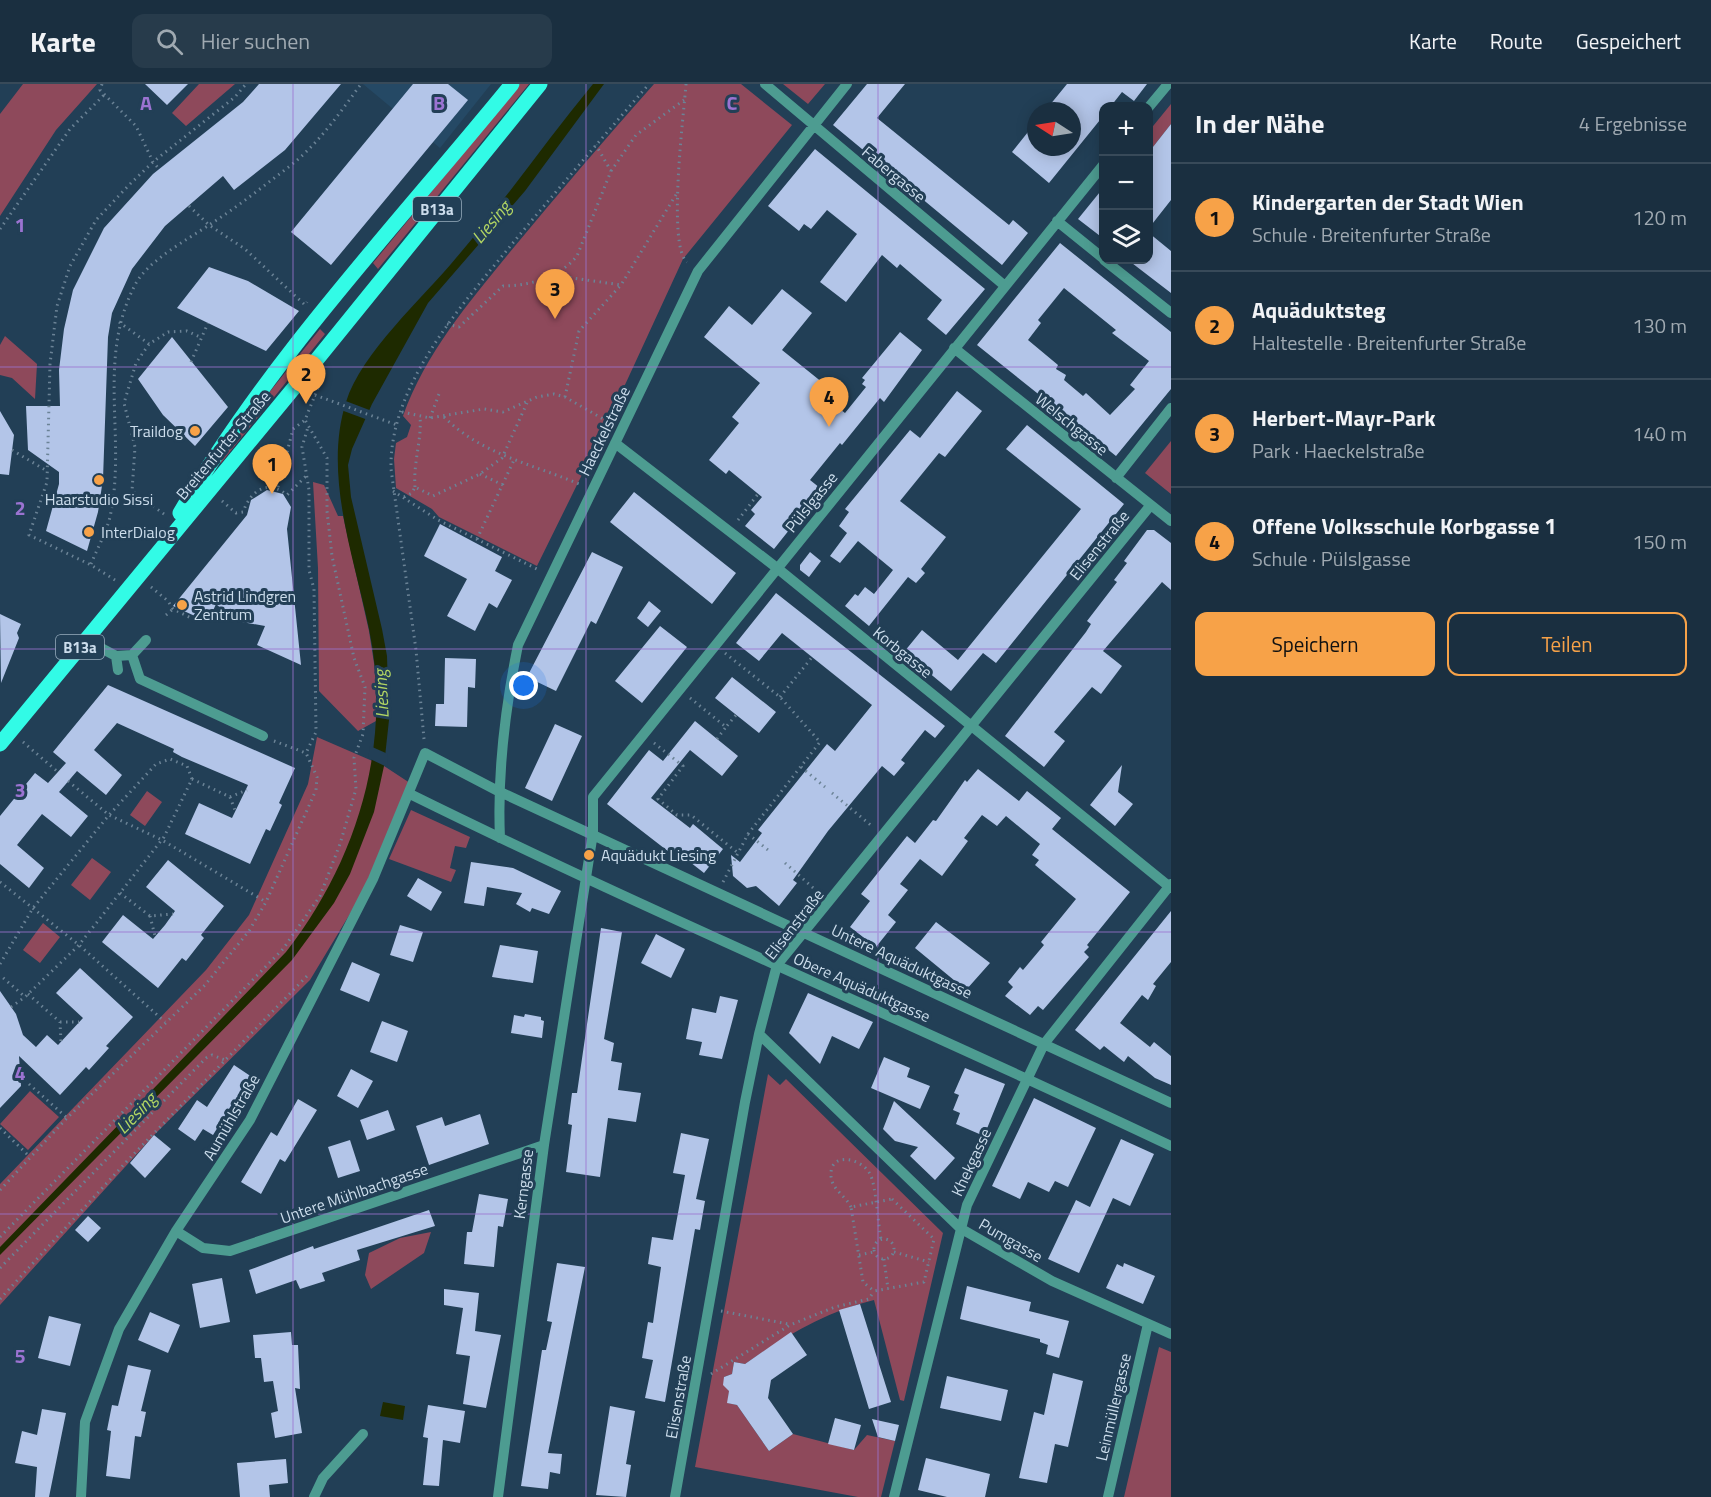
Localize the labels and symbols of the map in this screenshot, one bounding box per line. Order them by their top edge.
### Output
text: A [140,87,152,118]
text: B [433,87,445,118]
text: C [727,87,738,118]
north arrow [1027,102,1081,156]
street label: Fabergasse [857,140,931,208]
water label: Liesing [465,193,519,249]
road number: B13a [413,197,461,221]
text: 1 [14,209,26,240]
pin: 3 [536,270,574,319]
pin: 2 [286,354,326,404]
pin: 4 [810,378,848,427]
street label: Haeckelstraße [572,382,636,480]
street label: Breitenfurter Straße [170,385,276,505]
street label: Welschgasse [1030,387,1114,461]
place label: Traildog [130,419,183,443]
marker: Traildog [188,424,202,438]
pin: 1 [252,444,292,494]
street label: Pülslgasse [779,466,843,538]
marker: Haarstudio Sissi [92,473,106,487]
place label: Haarstudio Sissi [45,487,153,511]
text: 2 [14,492,26,523]
street label: Elisenstraße [1063,505,1135,585]
place label: InterDialog [101,520,175,544]
marker: InterDialog [82,525,96,539]
place label: Astrid Lindgren Zentrum [194,584,296,626]
marker: Astrid Lindgren Zentrum [175,598,189,612]
street label: Korbgasse [868,621,938,683]
road number: B13a [56,635,104,659]
water label: Liesing [366,666,396,719]
your location [509,671,538,700]
text: 3 [14,774,26,805]
place label: Aquädukt Liesing [601,843,716,867]
marker: Aquädukt Liesing [582,848,596,862]
street label: Elisenstraße [759,883,829,965]
street label: Untere Aquäduktgasse [827,918,977,1004]
street label: Obere Aquäduktgasse [790,946,934,1028]
text: 4 [14,1057,26,1088]
street label: Aumühlstraße [197,1069,265,1165]
water label: Liesing [109,1084,164,1140]
street label: Khekgasse [945,1124,997,1200]
street label: Kerngasse [507,1148,539,1220]
street label: Untere Mühlbachgasse [277,1156,431,1230]
street label: Pumgasse [974,1212,1048,1268]
text: 5 [14,1340,26,1371]
street label: Leinmüllergasse [1089,1351,1137,1463]
street label: Elisenstraße [659,1354,697,1440]

